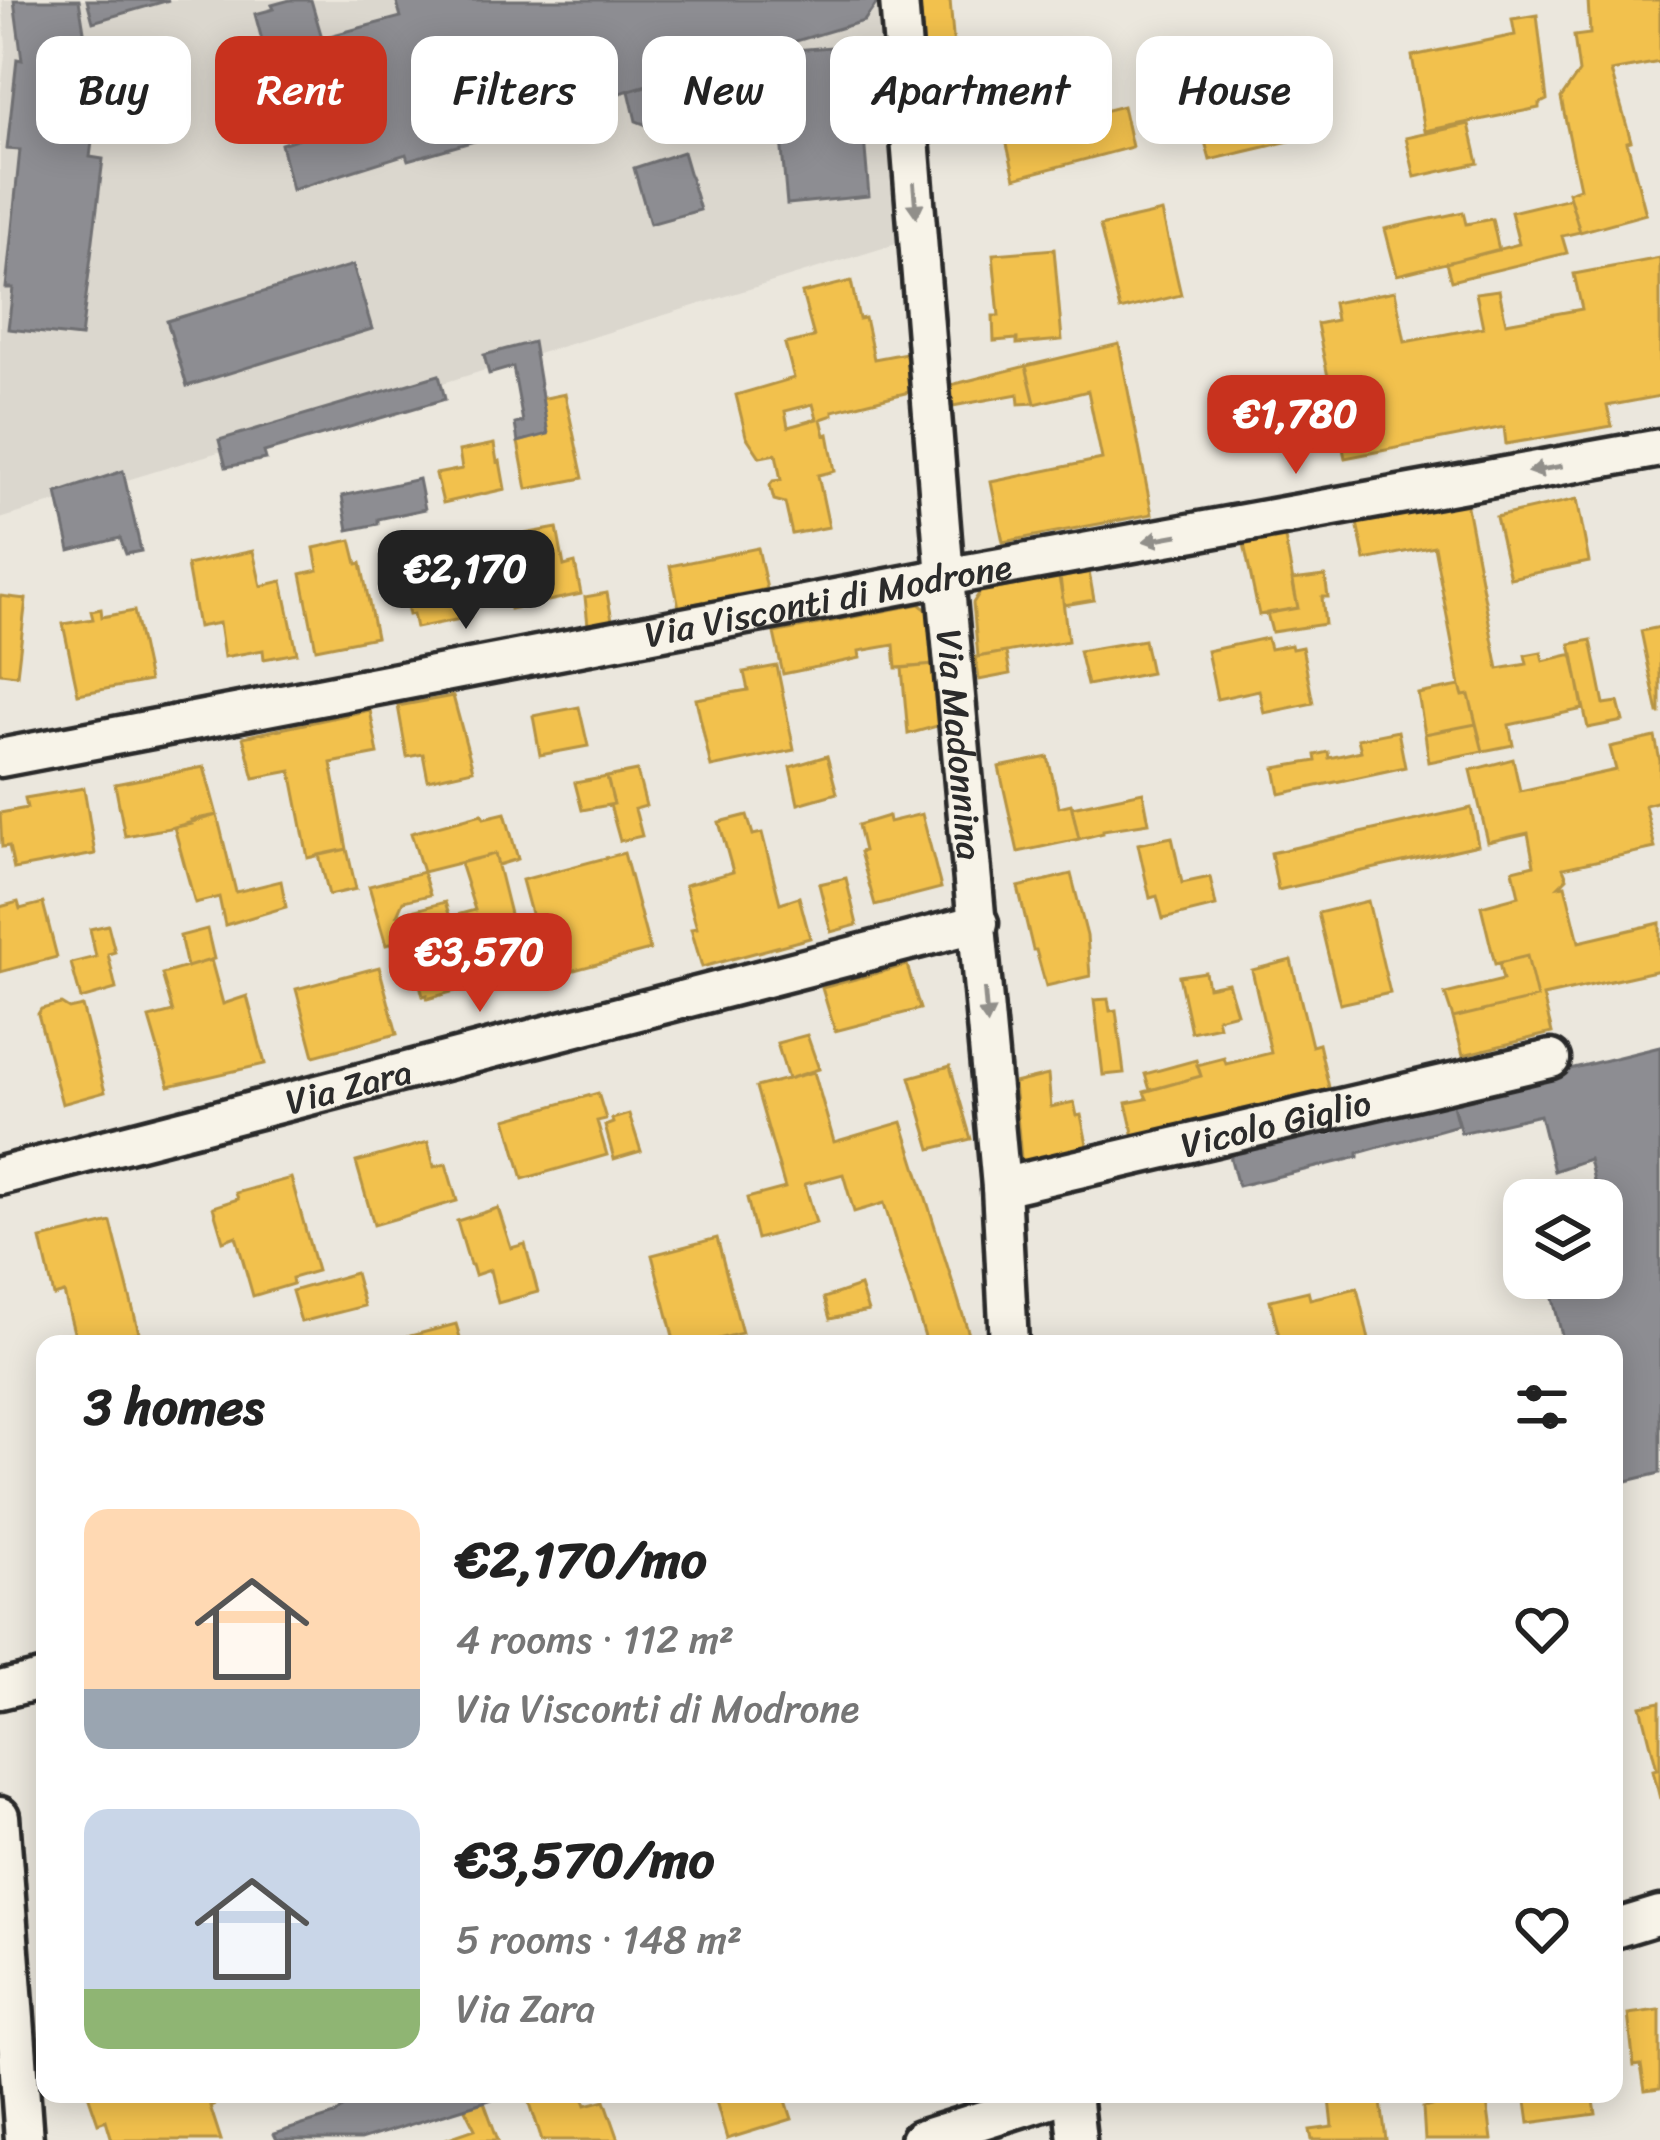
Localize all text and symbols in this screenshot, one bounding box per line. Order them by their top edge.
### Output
chip: Buy [36,36,191,144]
chip: Rent [215,36,387,144]
chip: Filters [411,36,618,144]
chip: New [642,36,806,144]
chip: Apartment [830,36,1112,144]
chip: House [1136,36,1333,144]
one-way arrow [906,182,925,219]
pin: €1,780 [1198,375,1394,477]
text: €1,780 [1234,379,1358,448]
one-way arrow [1526,459,1563,478]
one-way arrow [1142,529,1179,548]
pin: €2,170 [368,530,564,632]
text: €2,170 [405,534,527,603]
street label: Via Visconti di Modrone [639,535,1017,667]
street label: Via Madonnina [917,626,1002,863]
pin: €3,570 [382,913,578,1015]
text: €3,570 [416,917,544,986]
one-way arrow [977,989,996,1026]
street label: Via Zara [278,1040,419,1134]
street label: Vicolo Giglio [1174,1071,1377,1177]
map controls [1503,1179,1623,1299]
button: layers [1503,1179,1623,1299]
text: 3 homes [84,1362,264,1452]
icon: filters [1509,1374,1575,1440]
text: €2,170/mo [456,1515,707,1605]
icon: home [180,1557,324,1701]
icon: heart [1509,1596,1575,1662]
text: 4 rooms · 112 m² [456,1605,734,1674]
text: Via Visconti di Modrone [456,1674,859,1743]
text: €3,570/mo [456,1815,714,1905]
icon: home [180,1857,324,2001]
icon: heart [1509,1896,1575,1962]
text: 5 rooms · 148 m² [456,1905,742,1974]
text: Via Zara [456,1974,595,2043]

